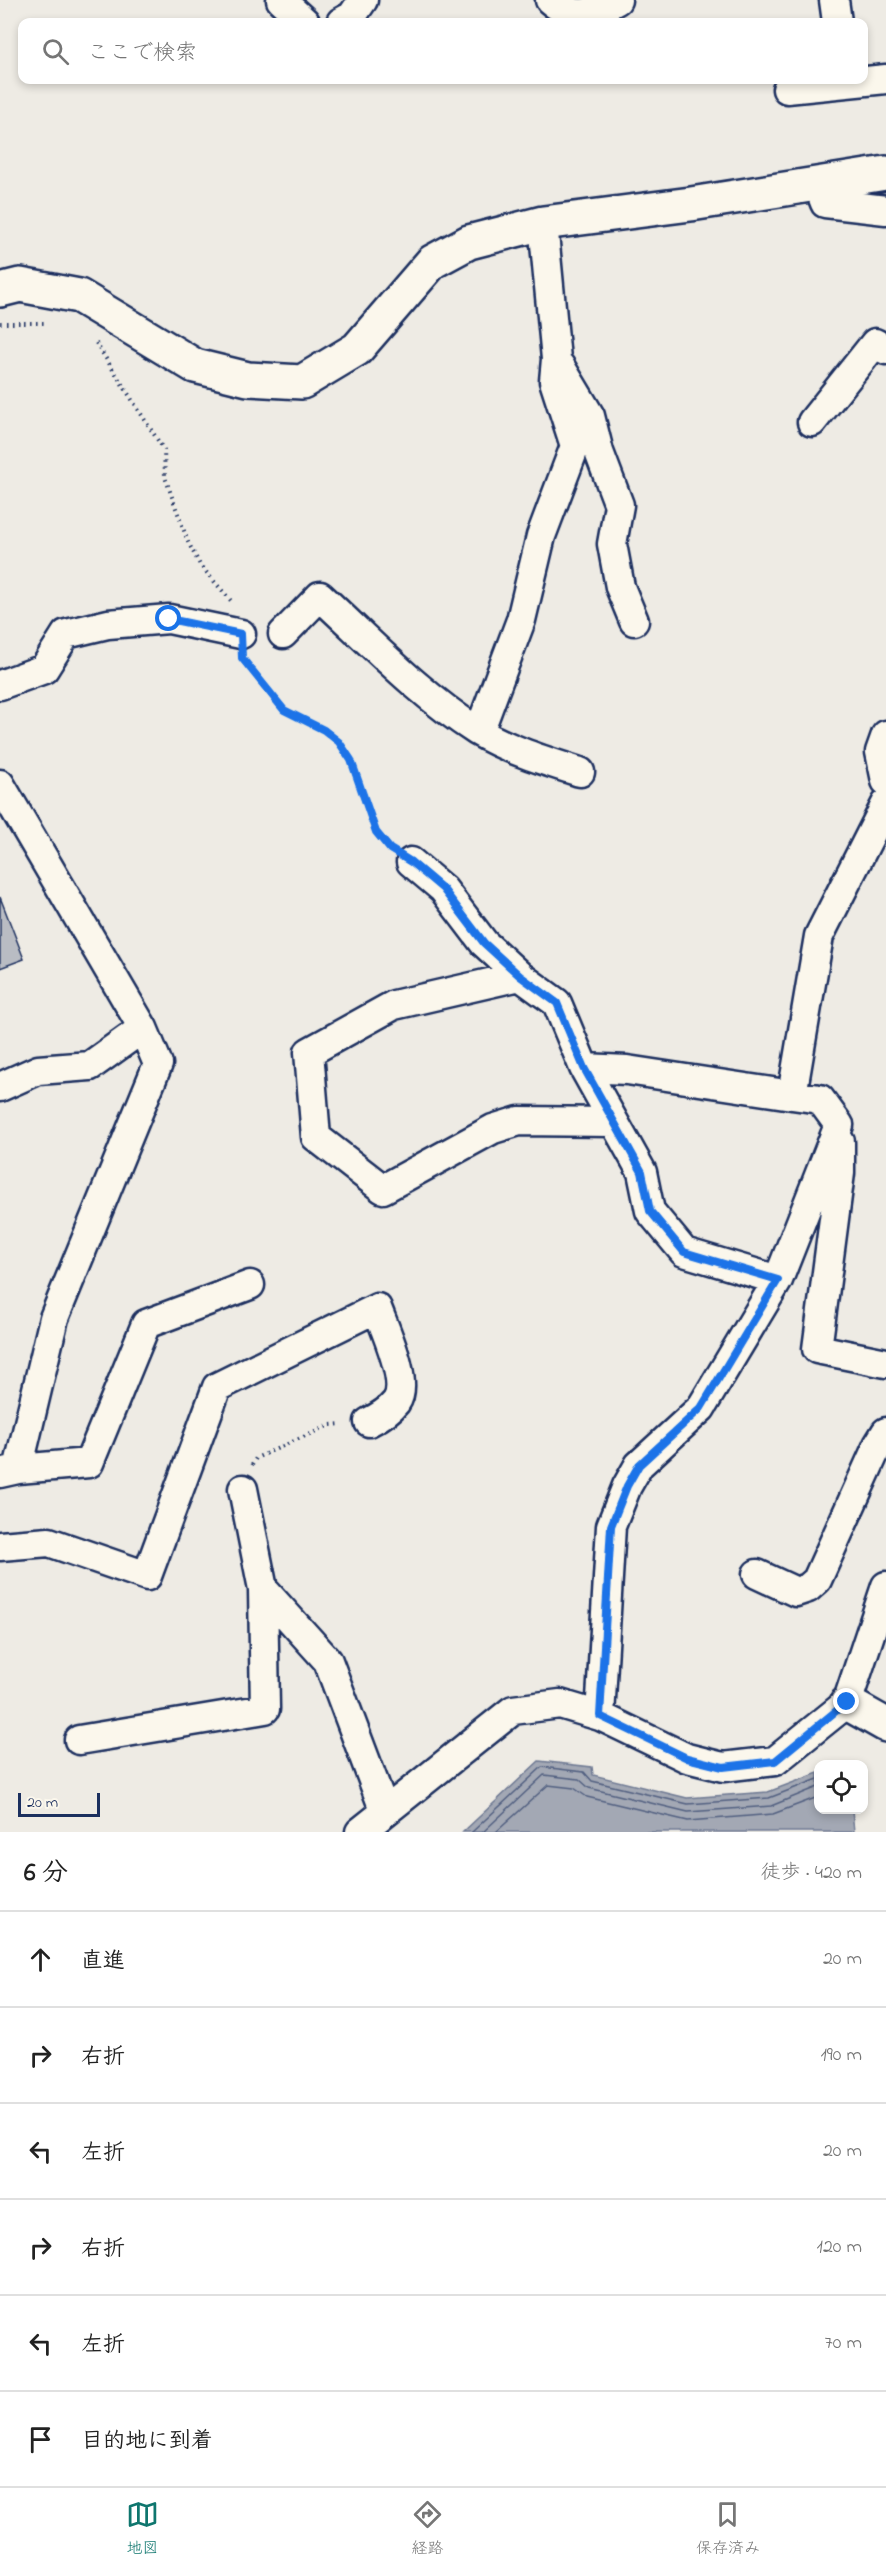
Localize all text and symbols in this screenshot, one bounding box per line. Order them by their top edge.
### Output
search box [18,18,868,84]
icon: search [39,35,72,68]
text: ここで検索 [87,38,197,70]
route start [155,605,181,631]
route end [833,1688,859,1714]
map controls [814,1760,868,1814]
button: locate [814,1760,868,1814]
scale bar [18,1790,100,1818]
text: 20 m [27,1791,58,1815]
text: 6 分 [24,1855,68,1893]
text: 徒歩 · 420 m [760,1859,862,1888]
icon: ahead [24,1943,57,1976]
text: 20 m [823,1945,862,1974]
text: 直進 [81,1946,125,1978]
icon: right [24,2039,57,2072]
text: 190 m [820,2041,862,2070]
text: 右折 [81,2042,125,2074]
icon: left [24,2135,57,2168]
text: 20 m [823,2137,862,2166]
text: 左折 [81,2138,125,2170]
icon: right [24,2231,57,2264]
text: 120 m [817,2233,862,2262]
text: 右折 [81,2234,125,2266]
icon: left [24,2327,57,2360]
text: 70 m [825,2329,862,2358]
text: 左折 [81,2330,125,2362]
icon: arrive [24,2423,57,2456]
text: 目的地に到着 [81,2426,213,2458]
tab: 地図 [126,2498,159,2561]
tab: 経路 [411,2498,444,2561]
tab: 保存済み [696,2498,760,2561]

